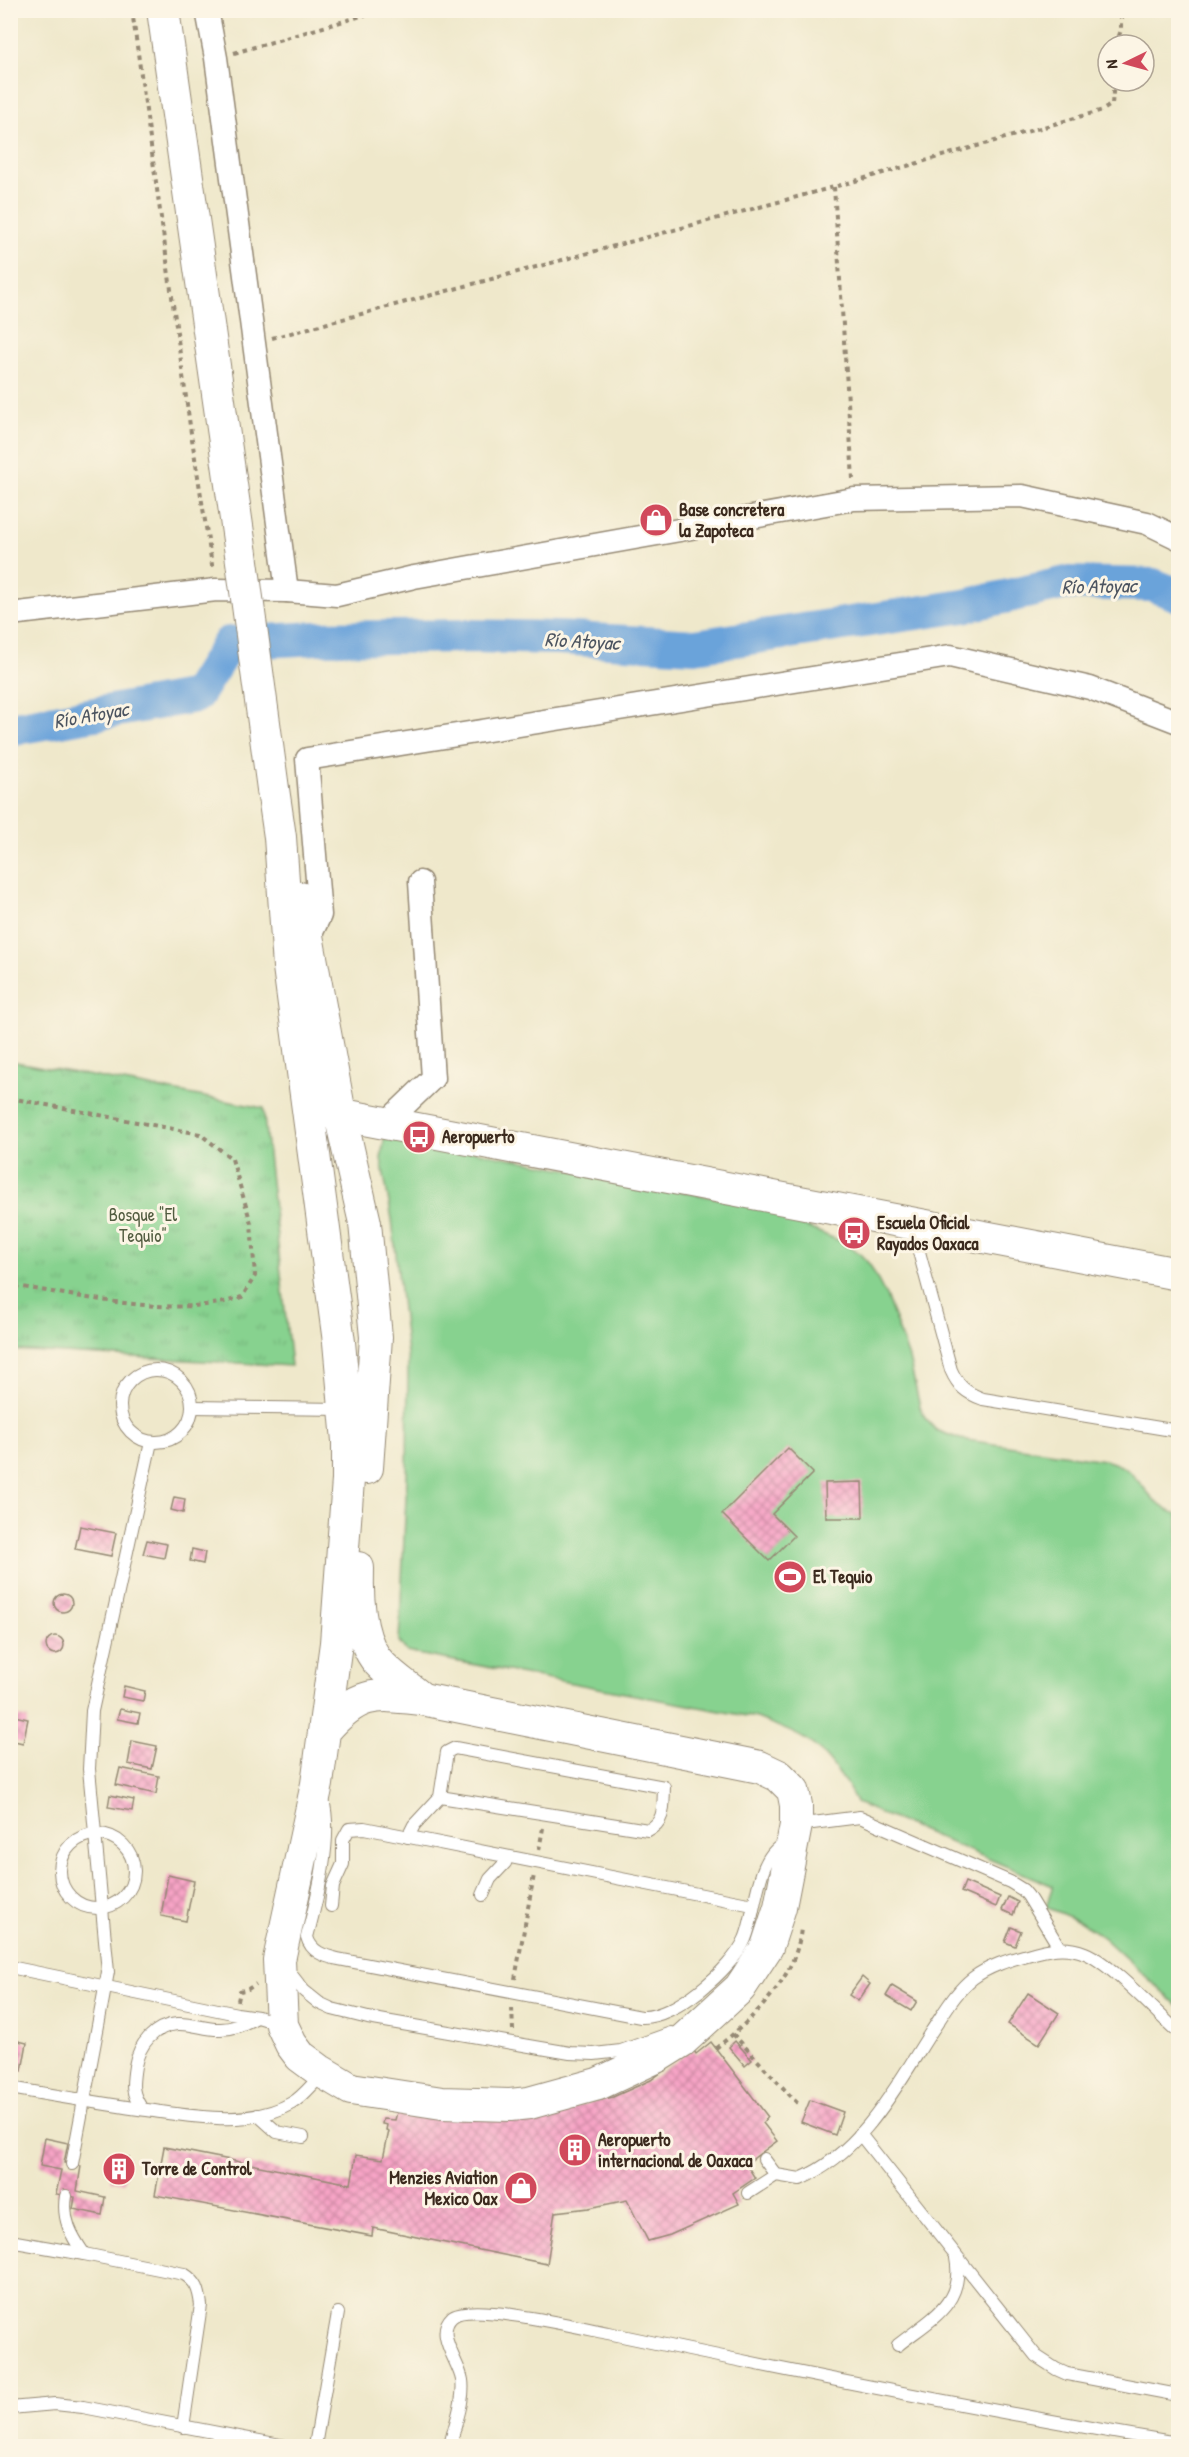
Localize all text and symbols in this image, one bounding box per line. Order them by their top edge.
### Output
north arrow [1096,33,1156,93]
text: N [1100,59,1122,70]
place label: Base concretera la Zapoteca [679,497,785,544]
shop icon: Base concretera la Zapoteca [638,502,674,538]
water label: Río Atoyac [1061,571,1139,601]
water label: Río Atoyac [544,625,622,657]
water label: Río Atoyac [52,694,133,735]
bus stop icon: Aeropuerto [401,1119,437,1155]
place label: Aeropuerto [442,1124,515,1150]
park label: Bosque "El Tequio" [109,1202,177,1248]
place label: Escuela Oficial Rayados Oaxaca [877,1210,979,1257]
bus stop icon: Escuela Oficial Rayados Oaxaca [836,1215,872,1251]
sports icon: El Tequio [772,1559,808,1595]
place label: El Tequio [813,1564,873,1590]
place label: Aeropuerto internacional de Oaxaca [598,2127,754,2173]
building icon: Aeropuerto internacional de Oaxaca [557,2132,593,2168]
building icon: Torre de Control [101,2151,137,2187]
place label: Torre de Control [141,2156,253,2181]
place label: Menzies Aviation Mexico Oax [389,2165,498,2211]
shop icon: Menzies Aviation Mexico Oax [503,2170,539,2206]

